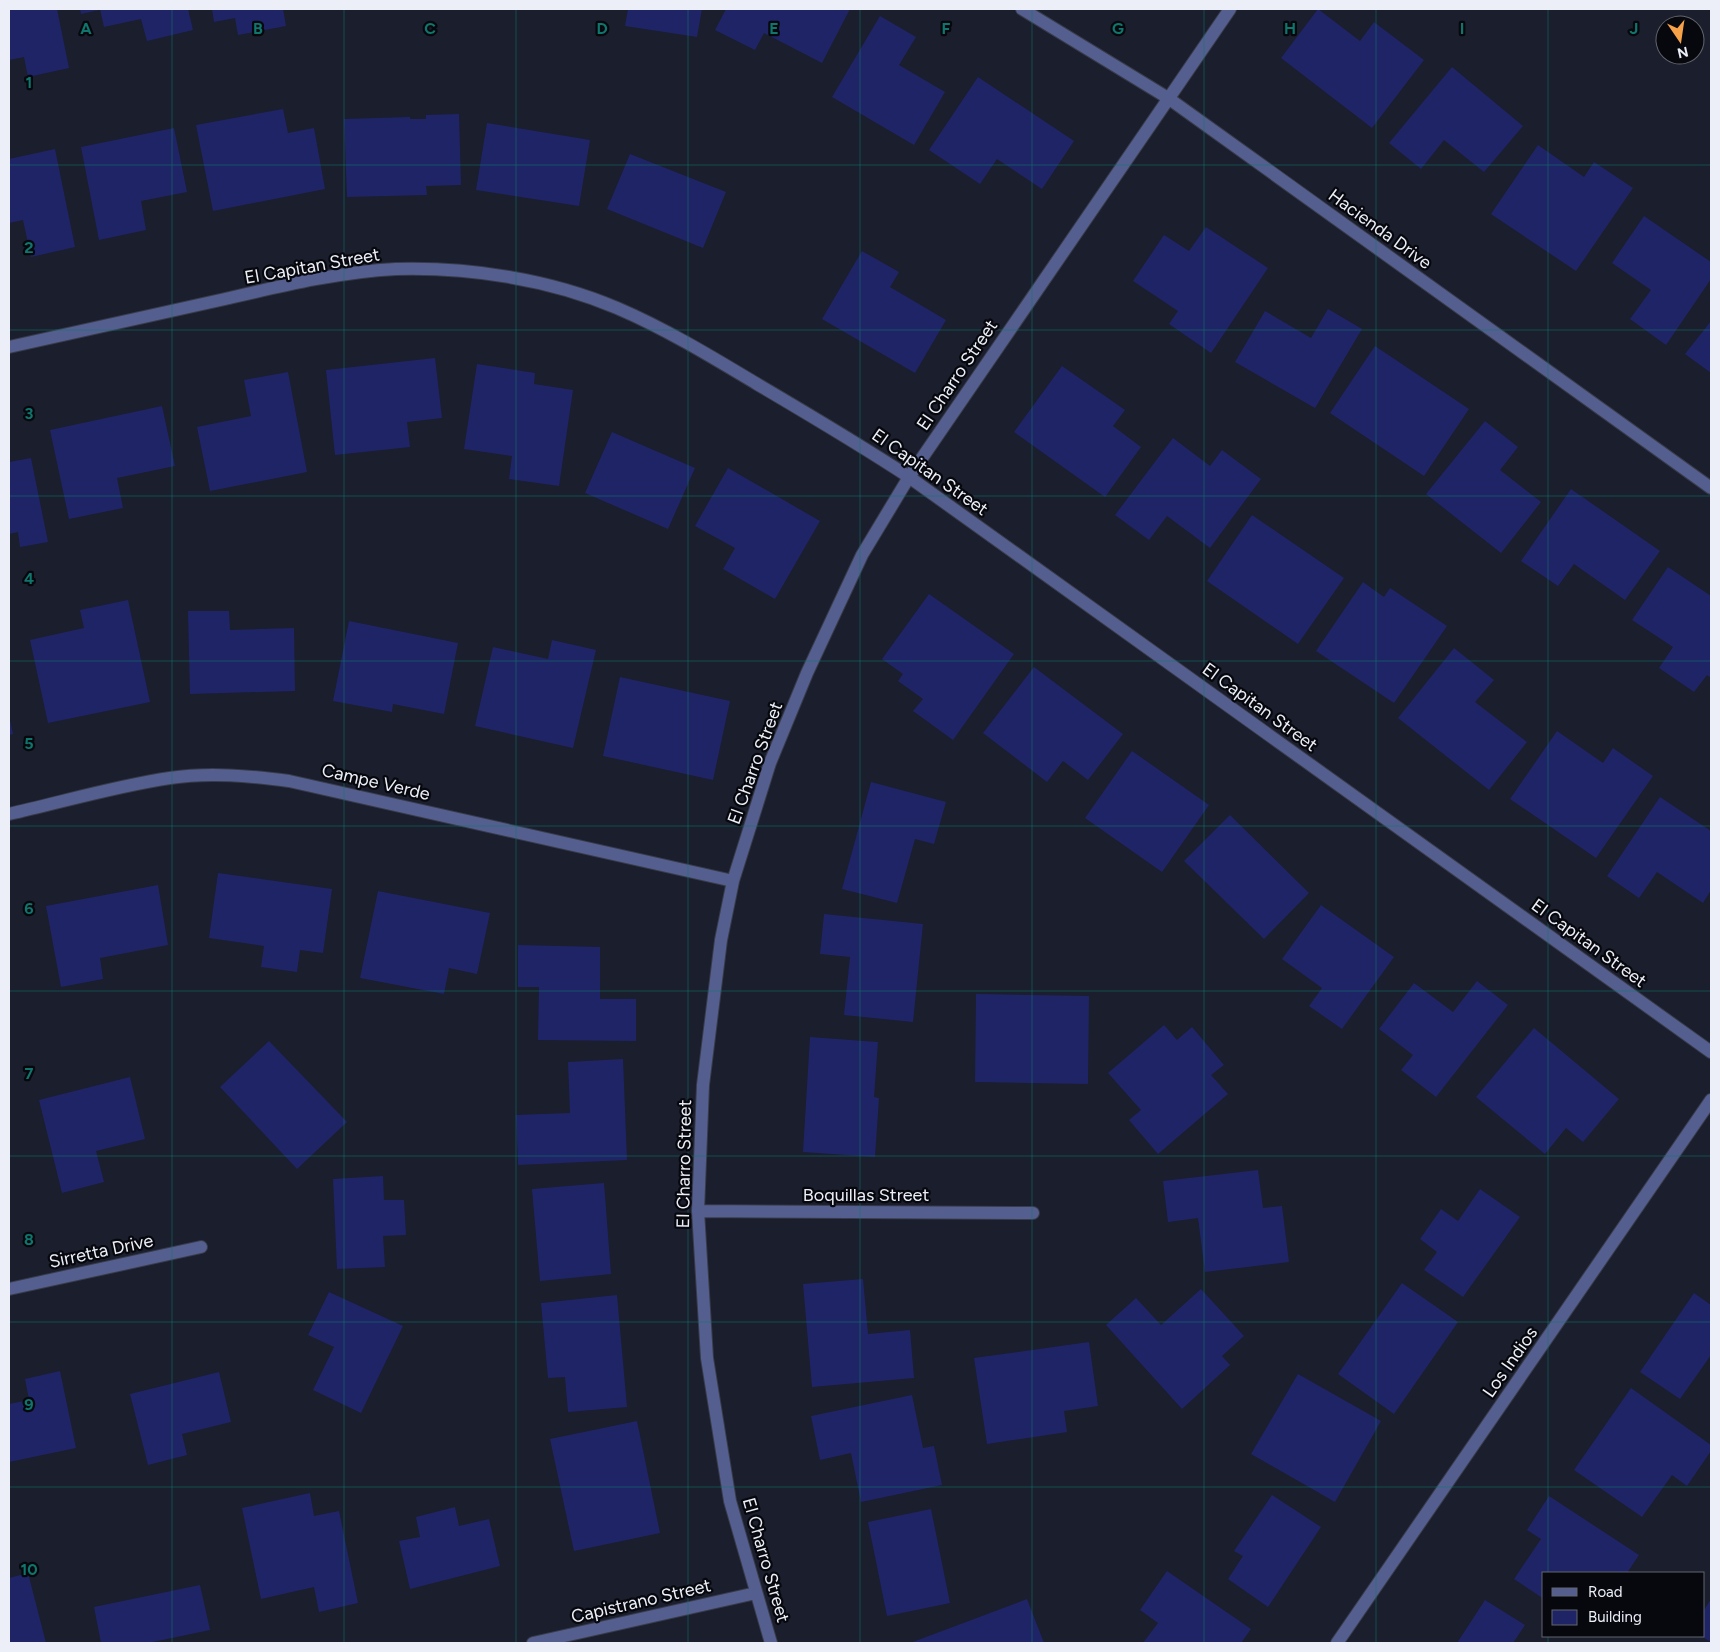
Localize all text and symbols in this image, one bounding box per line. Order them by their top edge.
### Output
north arrow [1655,15,1705,65]
text: A [80,19,92,38]
text: B [253,19,263,38]
text: C [424,19,436,38]
text: D [596,19,608,38]
text: E [769,19,779,38]
text: F [942,19,951,38]
text: G [1112,19,1124,38]
text: H [1284,19,1296,38]
text: I [1460,19,1464,38]
text: J [1630,19,1638,38]
text: N [1676,43,1690,62]
text: 1 [26,73,32,92]
street label: Hacienda Drive [1324,184,1436,274]
text: 2 [24,238,34,257]
street label: El Capitan Street [243,243,381,289]
street label: El Charro Street [912,315,1002,435]
text: 3 [25,404,34,423]
street label: El Capitan Street [868,424,993,520]
text: 4 [24,569,34,588]
street label: El Capitan Street [1198,658,1322,756]
street label: El Charro Street [723,699,787,827]
text: 5 [24,734,34,753]
street label: Campe Verde [320,759,432,805]
street label: El Capitan Street [1527,894,1651,992]
text: 6 [24,899,34,918]
text: 7 [25,1064,34,1083]
street label: El Charro Street [672,1099,696,1229]
street label: Boquillas Street [803,1184,929,1206]
street label: Sirretta Drive [47,1229,155,1273]
text: 8 [24,1230,34,1249]
street label: Los Indios [1478,1322,1542,1402]
text: 9 [24,1395,34,1414]
street label: El Charro Street [738,1495,794,1625]
text: 10 [20,1560,38,1579]
legend [1542,1572,1705,1637]
street label: Capistrano Street [569,1574,713,1628]
text: Road [1588,1583,1623,1601]
text: Building [1588,1608,1642,1626]

